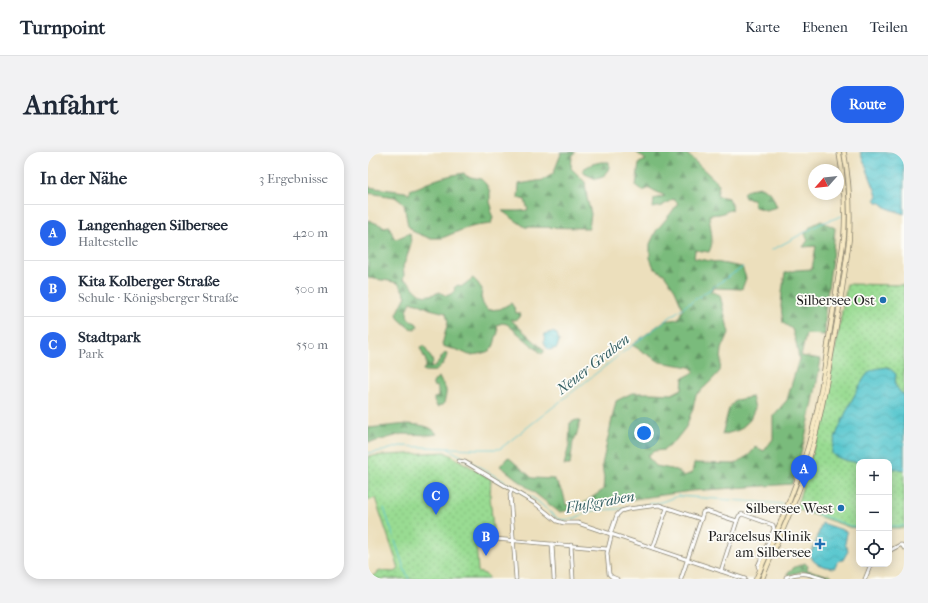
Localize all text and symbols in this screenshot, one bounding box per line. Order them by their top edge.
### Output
text: Turnpoint [20,17,105,39]
text: Karte [745,19,780,36]
text: Ebenen [802,19,848,36]
text: Teilen [870,19,908,36]
button: Route [831,86,904,123]
text: Anfahrt [24,88,118,121]
north arrow [808,164,844,200]
text: In der Nähe [40,168,127,188]
text: 3 Ergebnisse [259,171,328,186]
text: Langenhagen Silbersee [78,216,228,234]
text: A [49,225,57,240]
text: 420 m [293,225,328,240]
text: Haltestelle [78,234,138,249]
text: Kita Kolberger Straße [78,272,220,290]
text: B [49,281,57,296]
text: 500 m [294,281,328,296]
text: Schule · Königsberger Straße [78,290,239,305]
place label: Silbersee Ost [796,292,875,309]
marker: Silbersee Ost [878,295,888,305]
text: Stadtpark [78,328,141,346]
water label: Neuer Graben [552,330,633,399]
text: C [49,337,57,352]
text: 550 m [296,337,328,352]
text: Park [78,346,104,361]
your location [634,423,654,443]
pin: A [791,455,817,488]
map controls [856,459,892,567]
button: + [856,459,892,495]
pin: C [423,482,449,515]
water label: Flußgraben [563,487,636,517]
button: − [856,495,892,531]
place label: Silbersee West [746,500,833,517]
marker: Silbersee West [836,503,846,513]
pin: B [473,523,499,556]
place label: Paracelsus Klinik am Silbersee [708,528,812,561]
button: locate [856,531,892,567]
marker: Paracelsus Klinik am Silbersee [814,538,826,550]

